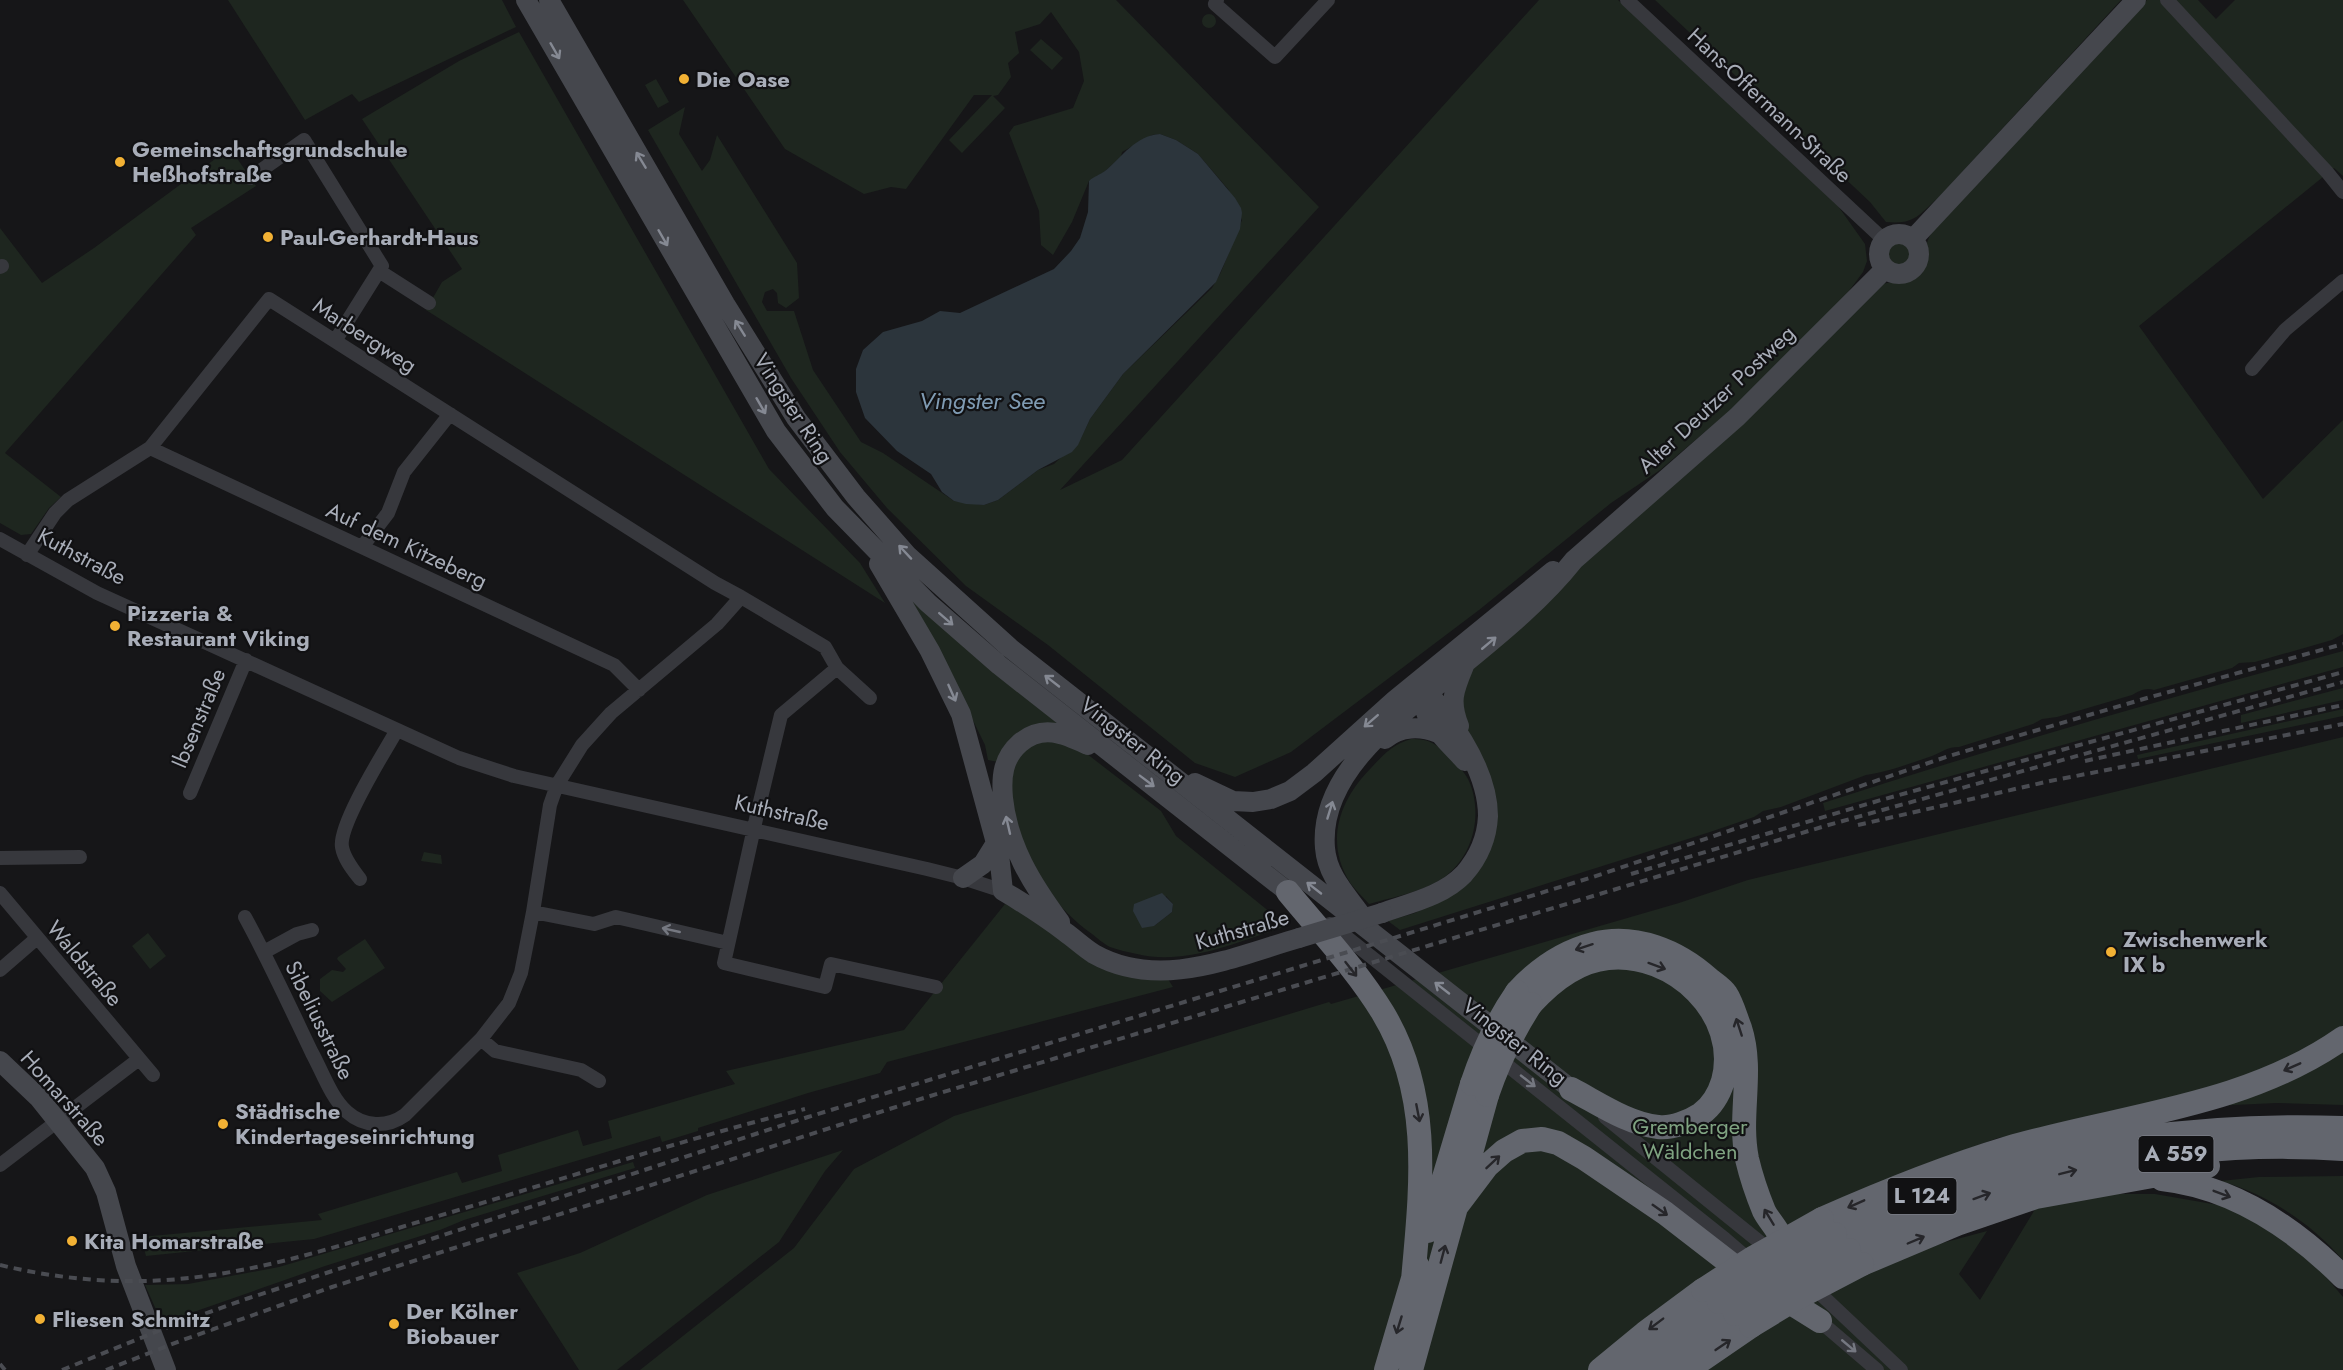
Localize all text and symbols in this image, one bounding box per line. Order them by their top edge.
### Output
street label: Hans-Offermann-Straße [1681,20,1859,190]
one-way arrow [550,42,562,59]
place label: Die Oase [696,63,790,95]
marker: Die Oase [677,72,691,86]
place label: Gemeinschaftsgrundschule Heßhofstraße [132,133,408,190]
one-way arrow [634,152,646,169]
marker: Gemeinschaftsgrundschule Heßhofstraße [113,155,127,169]
place label: Paul-Gerhardt-Haus [280,221,479,253]
one-way arrow [657,229,669,246]
marker: Paul-Gerhardt-Haus [261,230,275,244]
street label: Marbergweg [307,289,423,381]
street label: Alter Deutzer Postweg [1630,317,1802,481]
one-way arrow [733,320,745,337]
street label: Vingster Ring [746,346,842,470]
water label: Vingster See [919,383,1045,418]
one-way arrow [756,398,768,415]
street label: Auf dem Kitzeberg [321,494,493,596]
street label: Kuthstraße [32,519,132,593]
one-way arrow [898,545,912,560]
place label: Pizzeria & Restaurant Viking [127,597,310,654]
one-way arrow [938,612,953,626]
marker: Pizzeria & Restaurant Viking [108,619,122,633]
one-way arrow [1481,637,1497,650]
street label: Ibsenstraße [163,663,233,773]
one-way arrow [1044,674,1060,687]
one-way arrow [947,683,958,702]
street label: Vingster Ring [1073,689,1193,791]
one-way arrow [1363,714,1378,728]
one-way arrow [1139,774,1155,787]
street label: Kuthstraße [732,786,832,838]
one-way arrow [1325,801,1336,820]
one-way arrow [1001,816,1013,835]
one-way arrow [1306,881,1322,894]
street label: Kuthstraße [1191,900,1293,958]
street label: Waldstraße [39,913,131,1013]
one-way arrow [662,923,681,935]
place label: Zwischenwerk IX b [2123,923,2268,980]
one-way arrow [1575,942,1594,953]
marker: Zwischenwerk IX b [2104,945,2118,959]
street label: Sibeliusstraße [277,955,363,1085]
one-way arrow [1345,961,1358,977]
one-way arrow [1647,962,1666,973]
one-way arrow [1435,982,1451,995]
street label: Vingster Ring [1455,990,1575,1092]
one-way arrow [1733,1018,1744,1037]
street label: Homarstraße [13,1043,117,1153]
one-way arrow [2284,1062,2302,1073]
one-way arrow [1519,1075,1535,1088]
place label: Städtische Kindertageseinrichtung [235,1095,475,1152]
one-way arrow [1413,1103,1424,1122]
park label: Gremberger Wäldchen [1632,1110,1748,1167]
marker: Städtische Kindertageseinrichtung [216,1117,230,1131]
road number: A 559 [2138,1136,2214,1172]
one-way arrow [1485,1154,1500,1169]
one-way arrow [2059,1165,2078,1177]
road number: L 124 [1888,1178,1956,1214]
one-way arrow [2213,1189,2231,1200]
one-way arrow [1972,1190,1990,1201]
one-way arrow [1847,1199,1866,1210]
one-way arrow [1651,1204,1668,1216]
one-way arrow [1762,1209,1774,1226]
place label: Kita Homarstraße [84,1225,264,1257]
marker: Kita Homarstraße [65,1234,79,1248]
one-way arrow [1906,1234,1925,1245]
one-way arrow [1438,1245,1450,1264]
place label: Der Kölner Biobauer [406,1295,518,1352]
place label: Fliesen Schmitz [52,1303,211,1335]
marker: Fliesen Schmitz [33,1312,47,1326]
one-way arrow [1393,1315,1404,1334]
marker: Der Kölner Biobauer [387,1317,401,1331]
one-way arrow [1648,1318,1664,1331]
one-way arrow [1714,1339,1731,1351]
one-way arrow [1841,1339,1857,1352]

